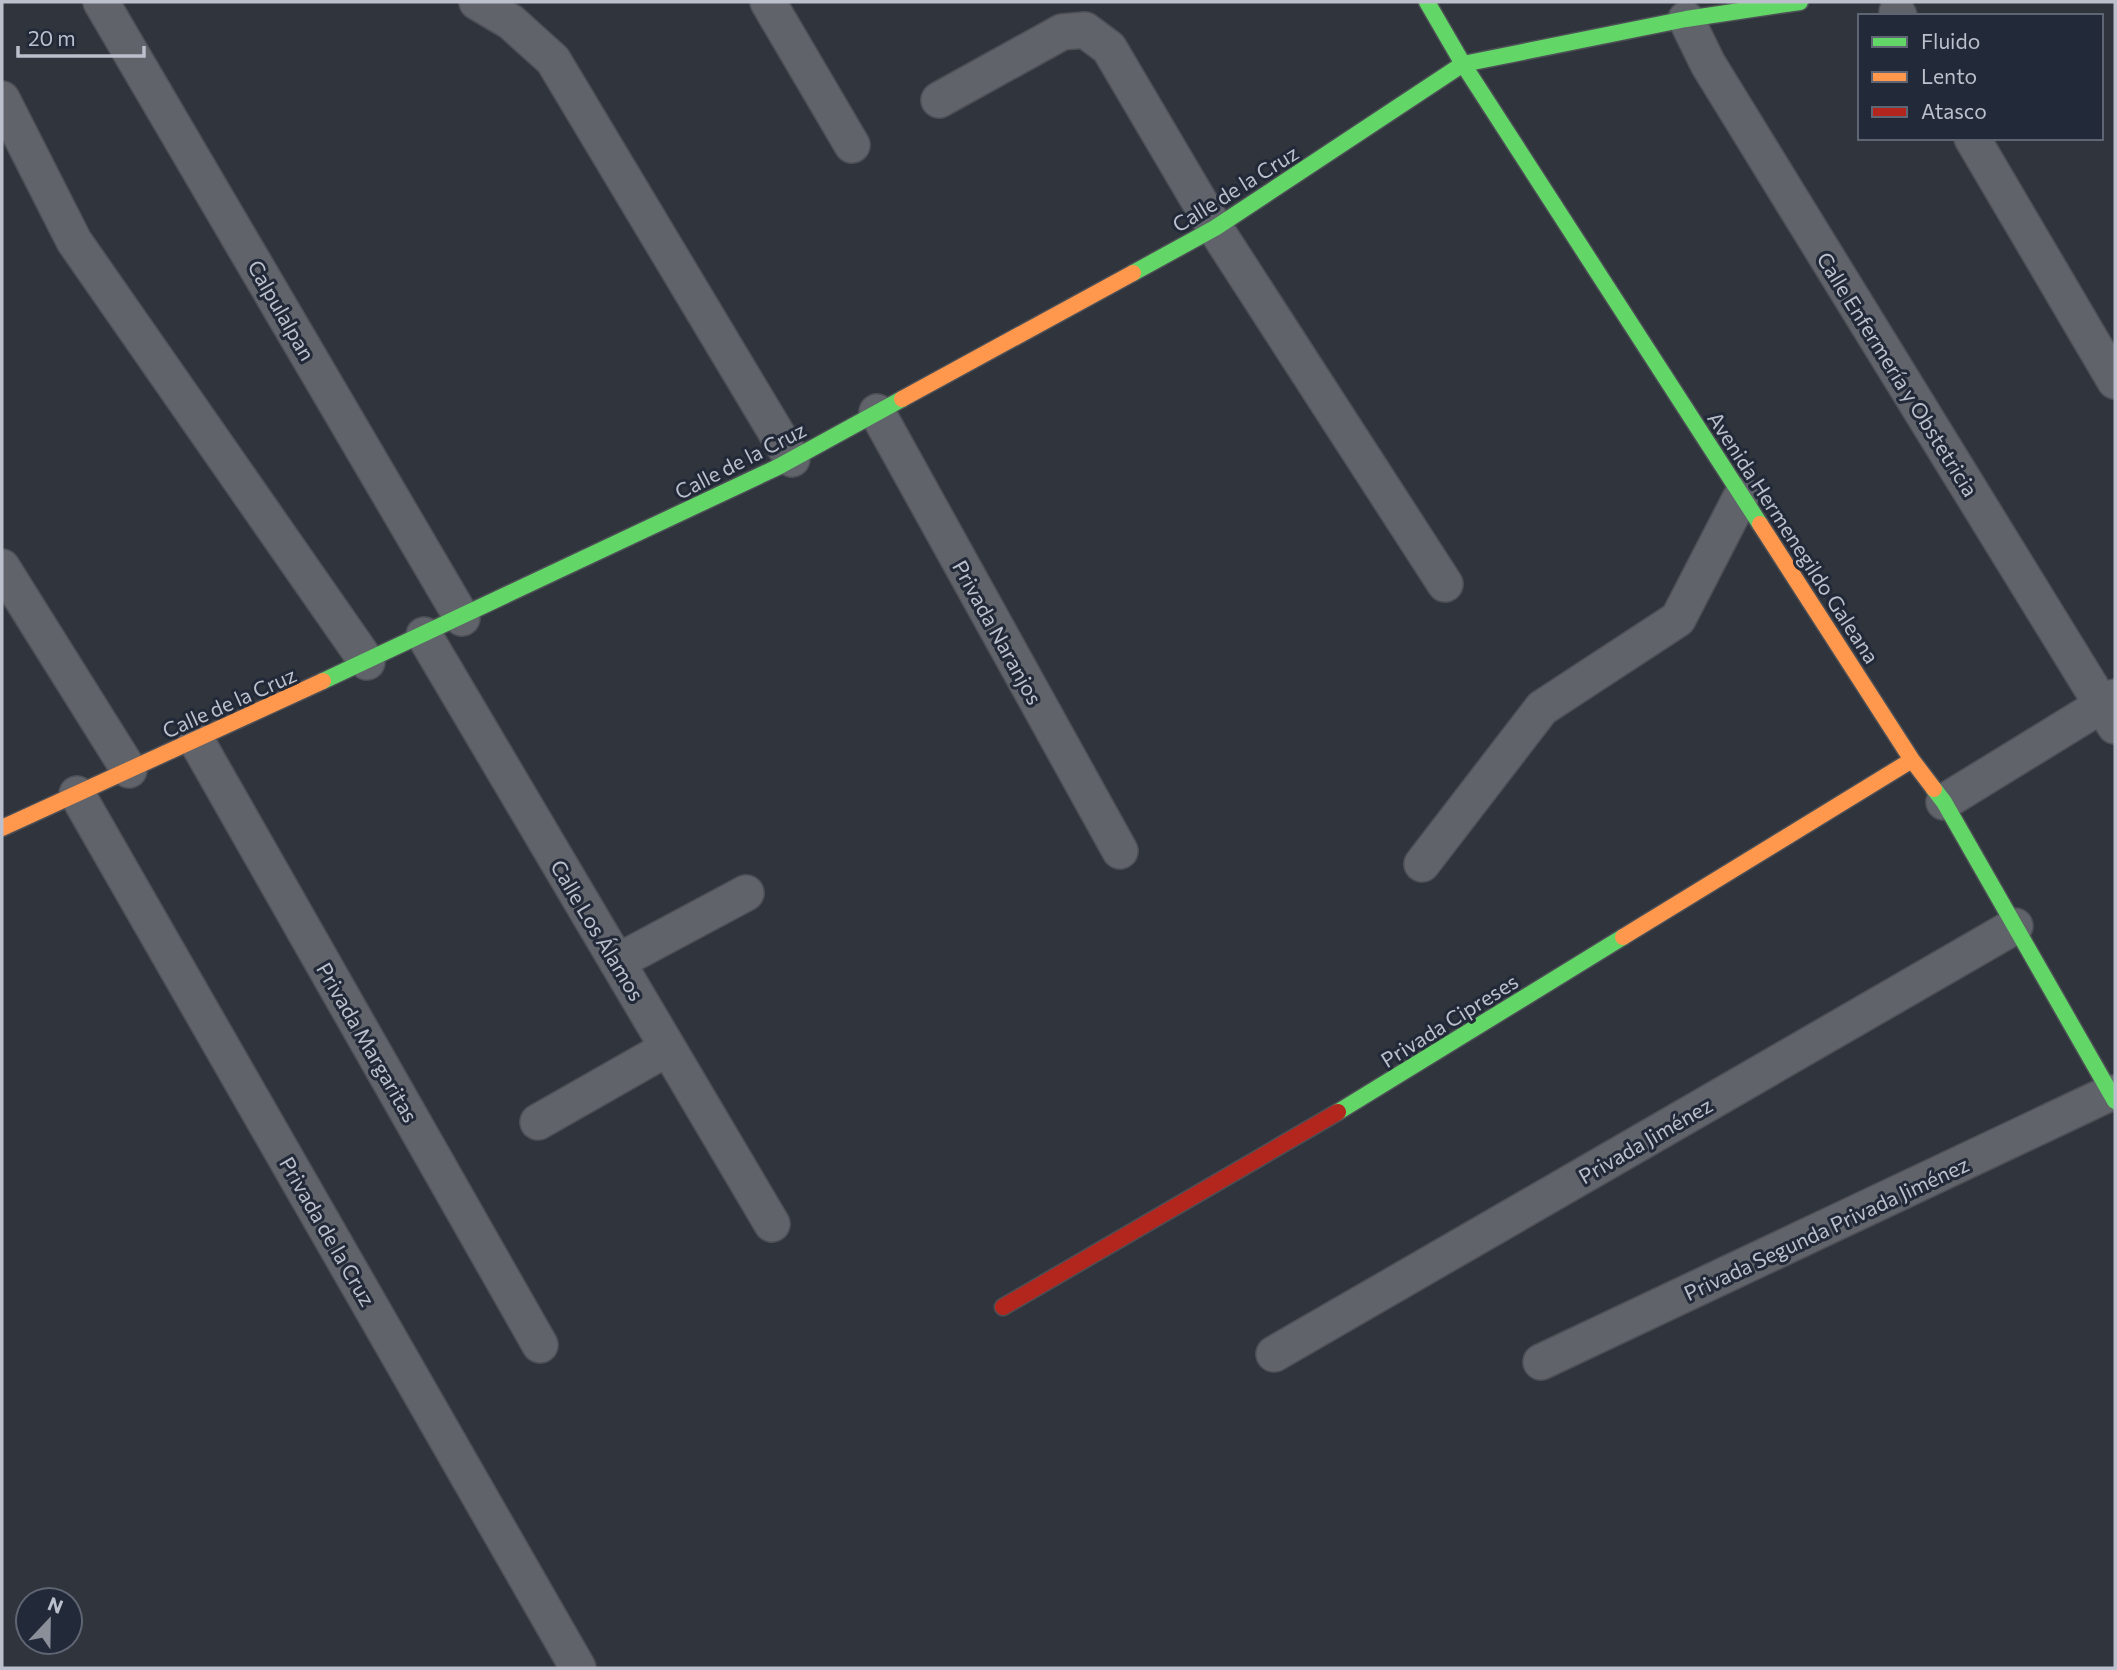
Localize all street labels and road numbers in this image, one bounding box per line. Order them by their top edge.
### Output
street label: Calle de la Cruz [1167,139,1303,237]
street label: Calle Enfermería y Obstetricia [1812,247,1984,501]
street label: Calpulalpan [243,255,321,365]
street label: Avenida Hermenegildo Galeana [1703,406,1885,668]
street label: Calle de la Cruz [670,416,810,504]
street label: Privada Naranjos [948,556,1048,708]
street label: Calle de la Cruz [158,661,300,743]
street label: Calle Los Álamos [546,855,650,1005]
street label: Privada Margaritas [312,958,424,1126]
street label: Privada Cipreses [1376,968,1522,1072]
street label: Privada Jiménez [1574,1092,1716,1188]
street label: Privada Segunda Privada Jiménez [1680,1151,1972,1305]
street label: Privada de la Cruz [275,1152,381,1310]

